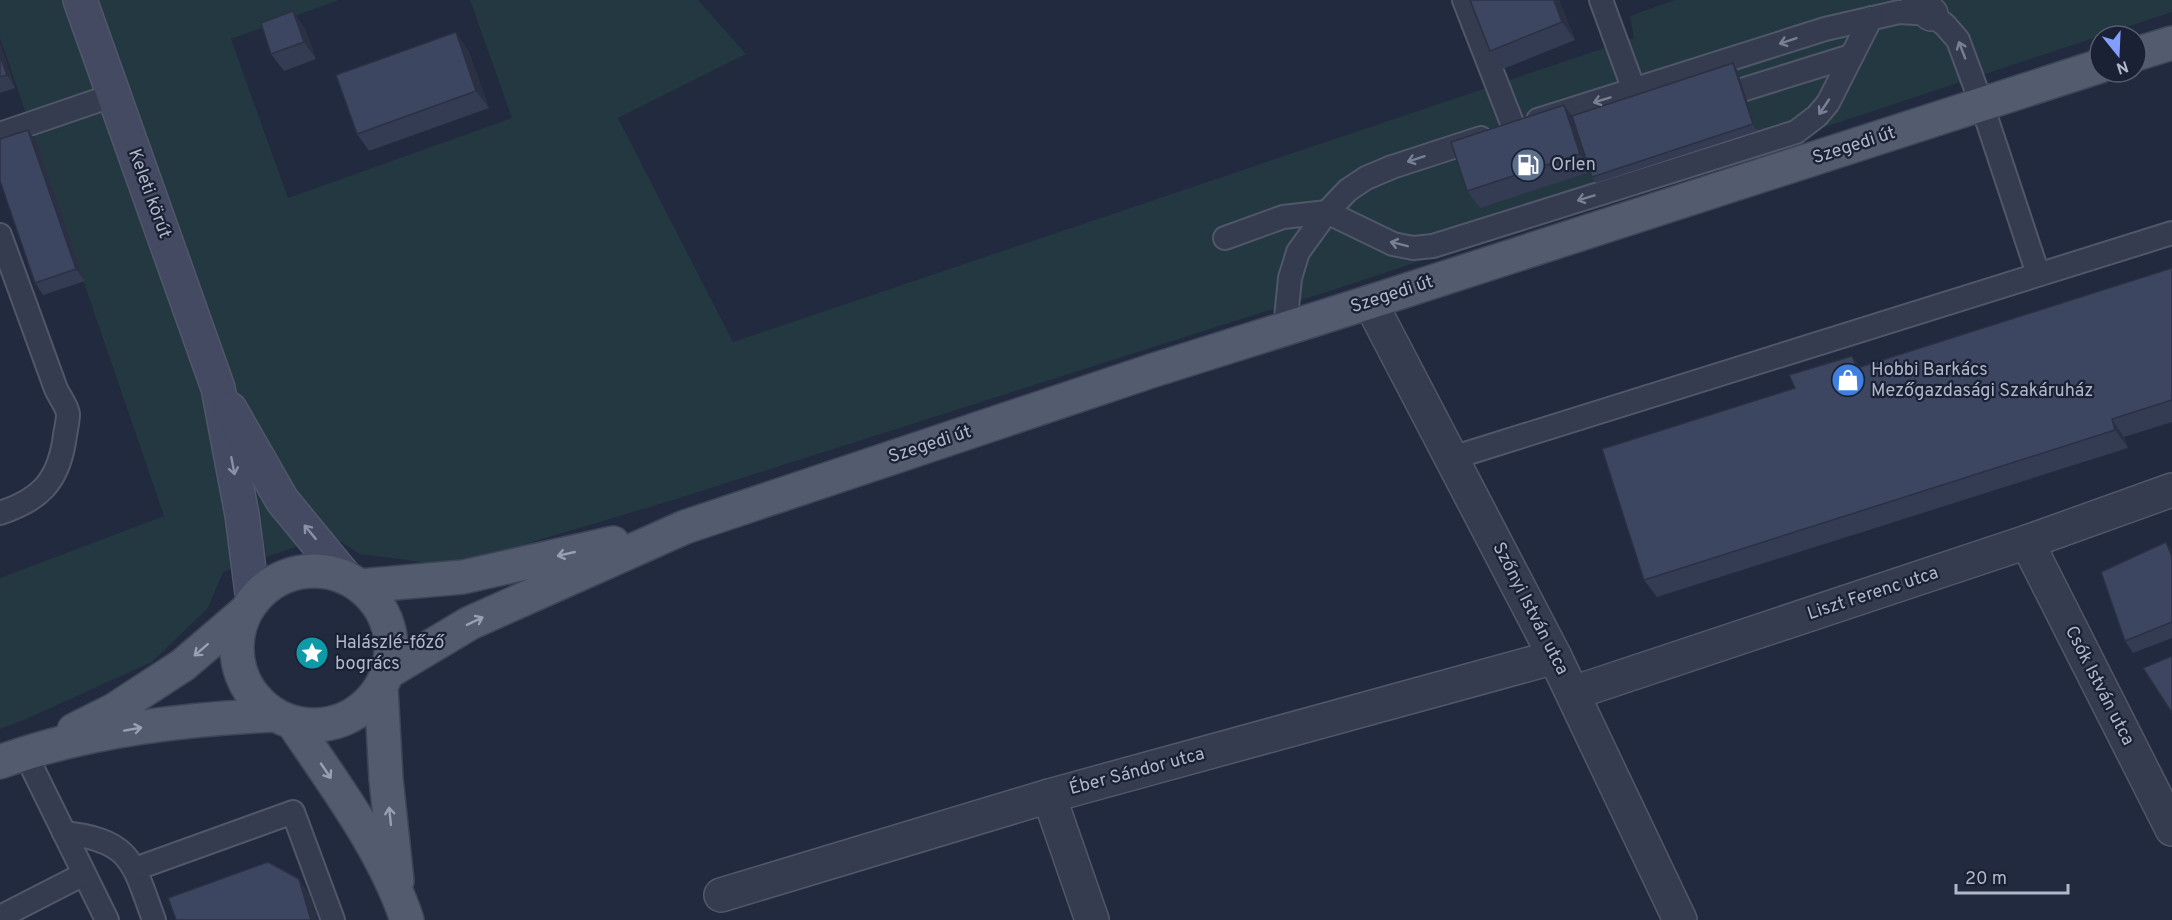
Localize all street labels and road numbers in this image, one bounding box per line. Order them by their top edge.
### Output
street label: Szegedi út [1810,122,1898,170]
street label: Keleti körút [122,146,176,242]
street label: Szegedi út [1348,271,1436,319]
street label: Szegedi út [886,421,974,469]
street label: Szőnyi István utca [1487,539,1573,679]
street label: Liszt Ferenc utca [1804,562,1942,626]
street label: Csók István utca [2059,622,2139,750]
street label: Éber Sándor utca [1066,741,1207,801]

